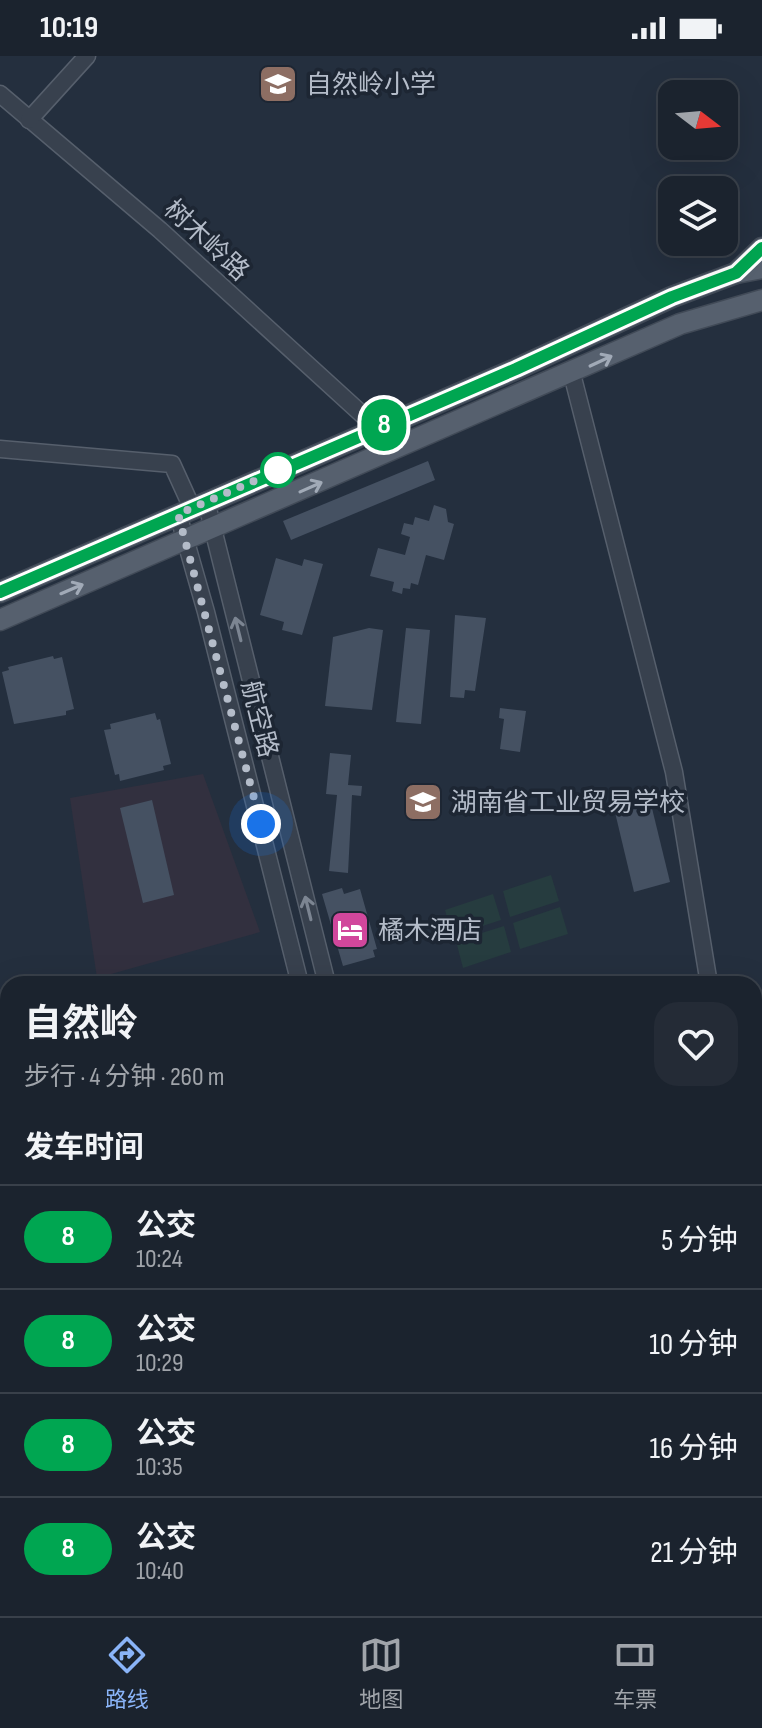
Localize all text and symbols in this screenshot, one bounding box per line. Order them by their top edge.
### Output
text: 10:19 [40,10,98,46]
school or university icon: 自然岭小学 [257,63,299,105]
place label: 自然岭小学 [306,70,436,101]
north arrow [658,80,738,160]
map controls [658,80,738,256]
button: layers [658,176,738,256]
street label: 树木岭路 [157,194,255,288]
one-way arrow [588,353,612,368]
line badge: 8 [358,399,410,451]
text: 8 [377,408,391,441]
unlabelled marker [261,453,295,487]
one-way arrow [298,479,323,494]
one-way arrow [59,581,84,596]
one-way arrow [229,617,244,642]
street label: 航空路 [234,678,283,761]
school or university icon: 湖南省工业贸易学校 [402,781,444,823]
place label: 湖南省工业贸易学校 [451,788,685,819]
your location [241,804,281,844]
one-way arrow [299,896,314,922]
hotel icon: 橘木酒店 [329,909,371,951]
place label: 橘木酒店 [378,916,482,947]
text: 自然岭 [24,1002,138,1047]
button: heart [654,1002,738,1086]
text: 步行 · 4 分钟 · 260 m [24,1062,224,1093]
text: 发车时间 [24,1130,144,1166]
text: 公交 [136,1208,196,1244]
text: 8 [61,1220,75,1253]
text: 5 分钟 [661,1223,738,1259]
text: 10:24 [136,1244,183,1275]
text: 公交 [136,1312,196,1348]
text: 8 [61,1324,75,1357]
text: 10 分钟 [649,1327,738,1363]
text: 10:29 [136,1348,184,1379]
text: 公交 [136,1416,196,1452]
text: 8 [61,1428,75,1461]
text: 16 分钟 [650,1431,738,1467]
text: 10:35 [136,1452,183,1483]
text: 公交 [136,1520,196,1556]
text: 8 [61,1532,75,1565]
text: 21 分钟 [650,1535,738,1571]
text: 10:40 [136,1556,184,1587]
tab: 路线 [105,1633,149,1714]
tab: 地图 [359,1633,403,1714]
tab: 车票 [613,1633,657,1714]

